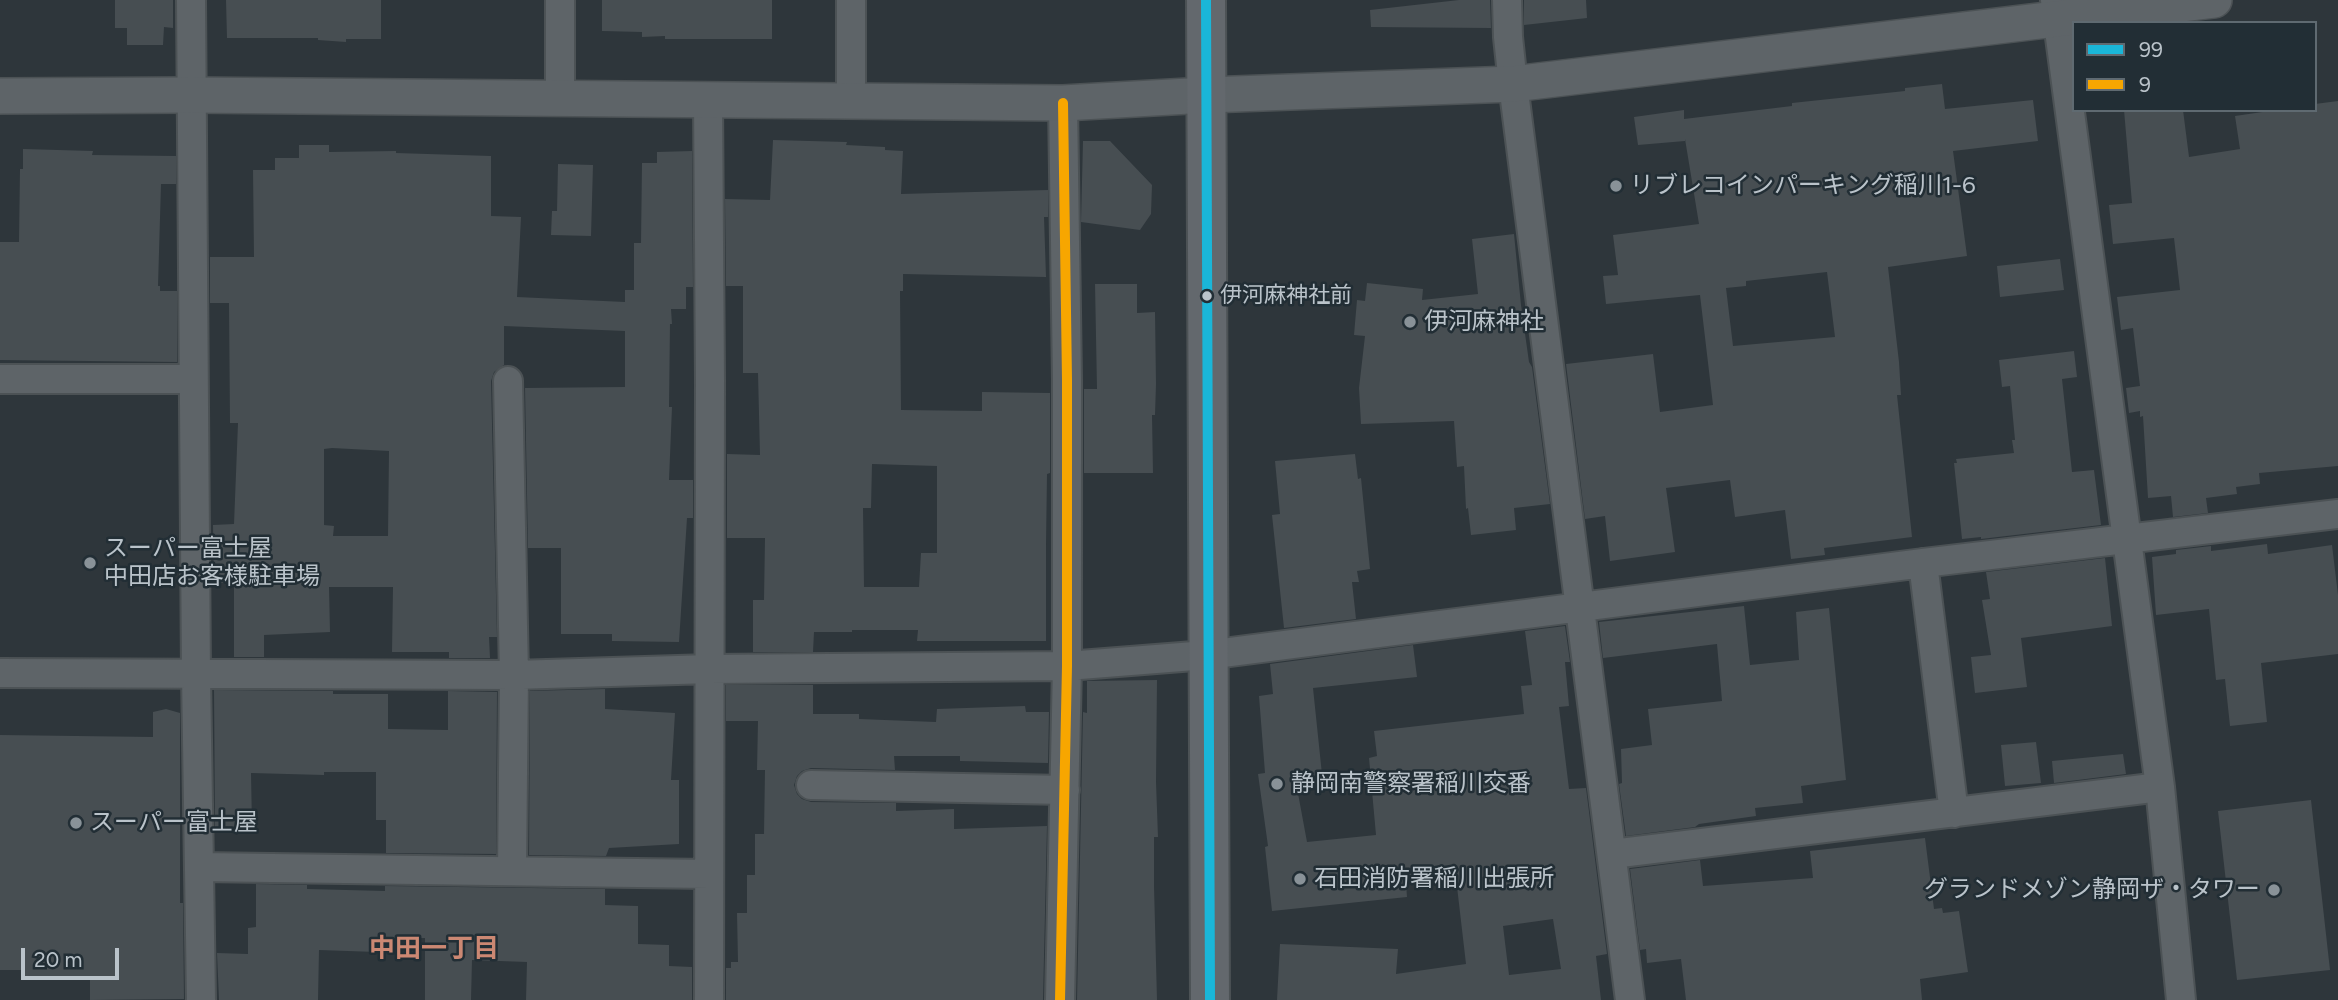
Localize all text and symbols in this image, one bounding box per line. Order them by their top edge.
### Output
legend [2072,21,2317,112]
text: 99 [2139,37,2163,62]
text: 9 [2139,72,2151,97]
place label: リブレコインパーキング稲川1-6 [1630,172,1976,200]
marker: リブレコインパーキング稲川1-6 [1608,178,1624,194]
place label: 伊河麻神社前 [1220,283,1352,309]
marker: 伊河麻神社前 [1200,289,1214,303]
place label: 伊河麻神社 [1424,308,1544,336]
marker: 伊河麻神社 [1402,314,1418,330]
place label: スーパー富士屋 中田店お客様駐車場 [104,535,320,591]
marker: スーパー富士屋 中田店お客様駐車場 [82,555,98,571]
place label: 静岡南警察署稲川交番 [1291,770,1531,798]
marker: 静岡南警察署稲川交番 [1269,776,1285,792]
place label: スーパー富士屋 [90,809,258,837]
marker: スーパー富士屋 [68,815,84,831]
place label: 石田消防署稲川出張所 [1314,865,1554,893]
marker: 石田消防署稲川出張所 [1292,871,1308,887]
place label: グランドメゾン静岡ザ・タワー [1924,876,2260,904]
marker: グランドメゾン静岡ザ・タワー [2266,882,2282,898]
district label: 中田一丁目 [369,933,499,965]
scale bar [24,934,122,978]
text: 20 m [34,947,82,972]

